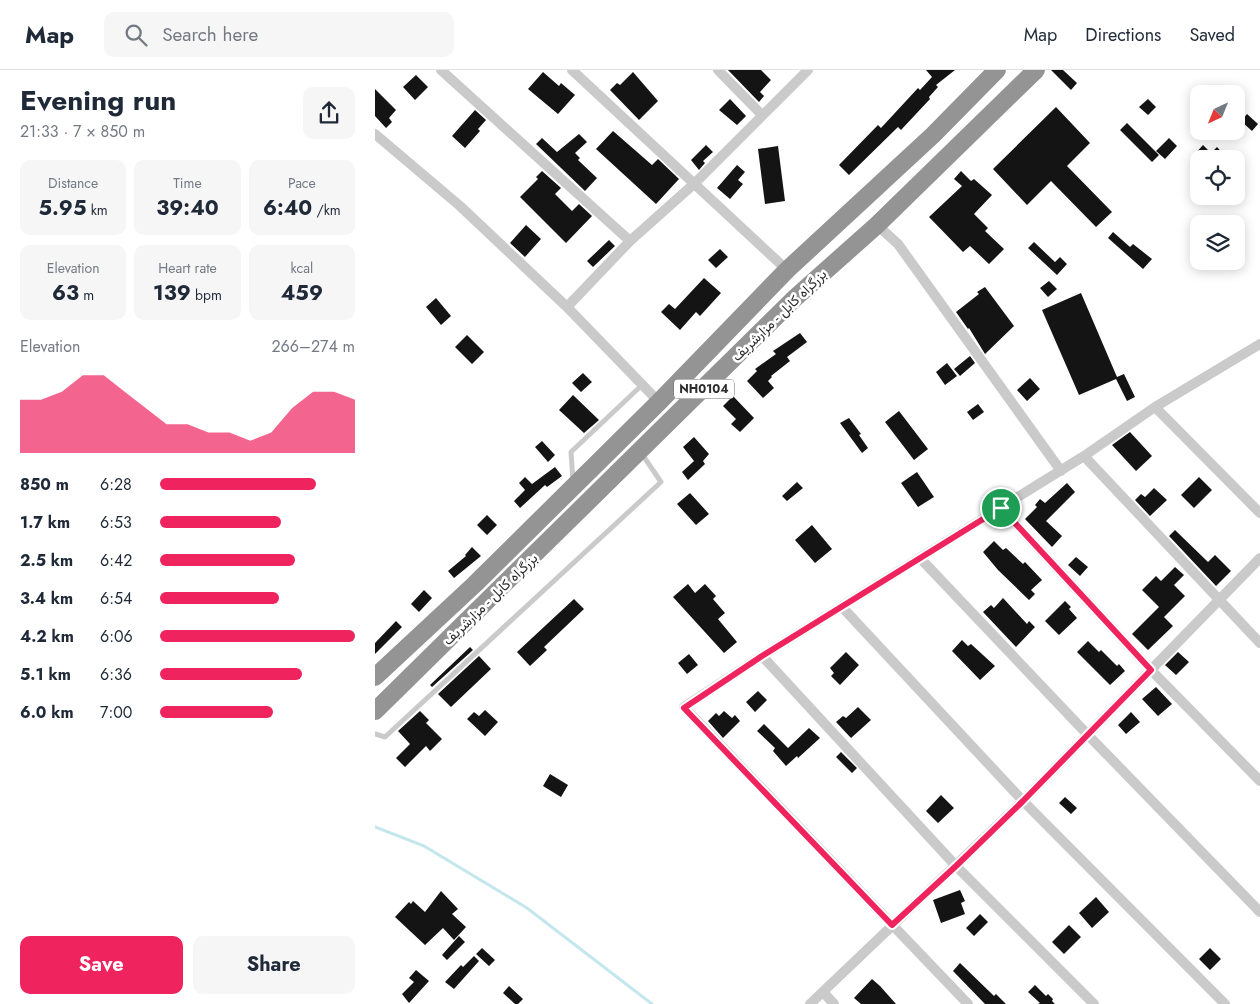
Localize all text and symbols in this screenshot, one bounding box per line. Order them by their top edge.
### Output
search box [104,12,454,57]
text: Map [25,17,74,52]
icon: search [122,21,150,49]
text: Search here [162,21,258,48]
text: Map [1024,22,1057,48]
text: Directions [1085,22,1161,48]
text: Saved [1189,22,1235,48]
text: Evening run [20,80,176,121]
north arrow [1190,85,1245,140]
map controls [1190,85,1245,270]
button: share [303,87,355,139]
text: 21:33 · 7 × 850 m [20,120,145,143]
button: locate [1190,150,1245,205]
text: Distance [48,173,98,193]
text: Time [173,173,202,193]
text: Pace [288,173,316,193]
text: 5.95 [39,193,86,223]
text: 39:40 [156,193,219,223]
text: 6:40 [263,193,312,223]
text: km [86,200,108,220]
text: /km [312,200,341,220]
button: layers [1190,215,1245,270]
text: Elevation [47,258,100,278]
text: Heart rate [158,258,217,278]
text: kcal [291,258,313,278]
street label: بزرگراه کابل - مزارشریف [727,264,831,366]
text: 63 [52,278,79,308]
text: 139 [153,278,191,308]
text: 459 [281,278,323,308]
text: m [79,285,94,305]
text: bpm [191,285,222,305]
text: Elevation [20,335,80,358]
text: 266–274 m [272,335,355,358]
road number: NH0104 [674,380,734,398]
text: 850 m [20,473,69,496]
text: 6:28 [100,473,132,496]
pin [980,487,1022,529]
icon: arrive [987,494,1015,522]
text: 1.7 km [20,511,70,534]
text: 6:53 [100,511,132,534]
street label: بزرگراه کابل - مزارشریف [438,548,542,650]
text: 2.5 km [20,549,73,572]
text: 6:42 [100,549,132,572]
text: 3.4 km [20,587,73,610]
text: 6:54 [100,587,132,610]
text: 4.2 km [20,625,74,648]
text: 6:06 [100,625,133,648]
text: 5.1 km [20,663,71,686]
text: 6:36 [100,663,132,686]
text: 6.0 km [20,701,74,724]
text: 7:00 [100,701,132,724]
button: Save [20,936,183,994]
button: Share [193,936,355,994]

